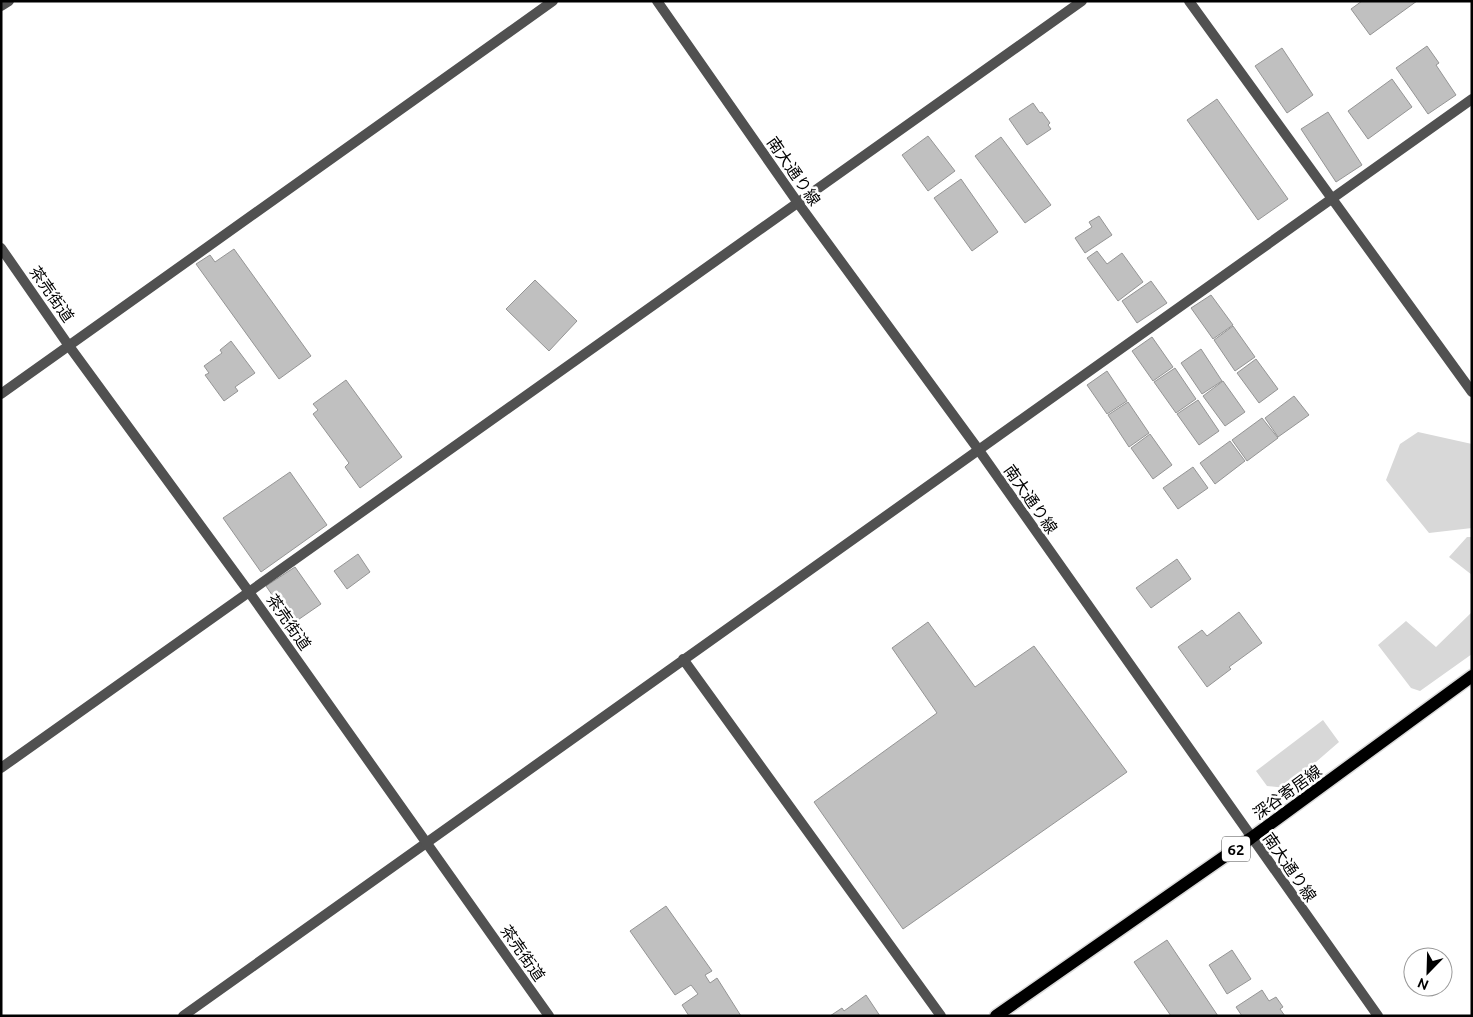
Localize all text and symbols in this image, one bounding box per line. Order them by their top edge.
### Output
street label: 南大通り線 [764,133,824,209]
street label: 茶売街道 [26,263,78,325]
street label: 南大通り線 [1001,461,1061,537]
street label: 茶売街道 [263,591,315,653]
street label: 深谷寄居線 [1249,761,1325,823]
street label: 南大通り線 [1260,829,1320,905]
road number: 62 [1222,836,1250,862]
street label: 茶売街道 [497,922,549,984]
north arrow [1403,947,1453,997]
text: N [1415,975,1431,993]

